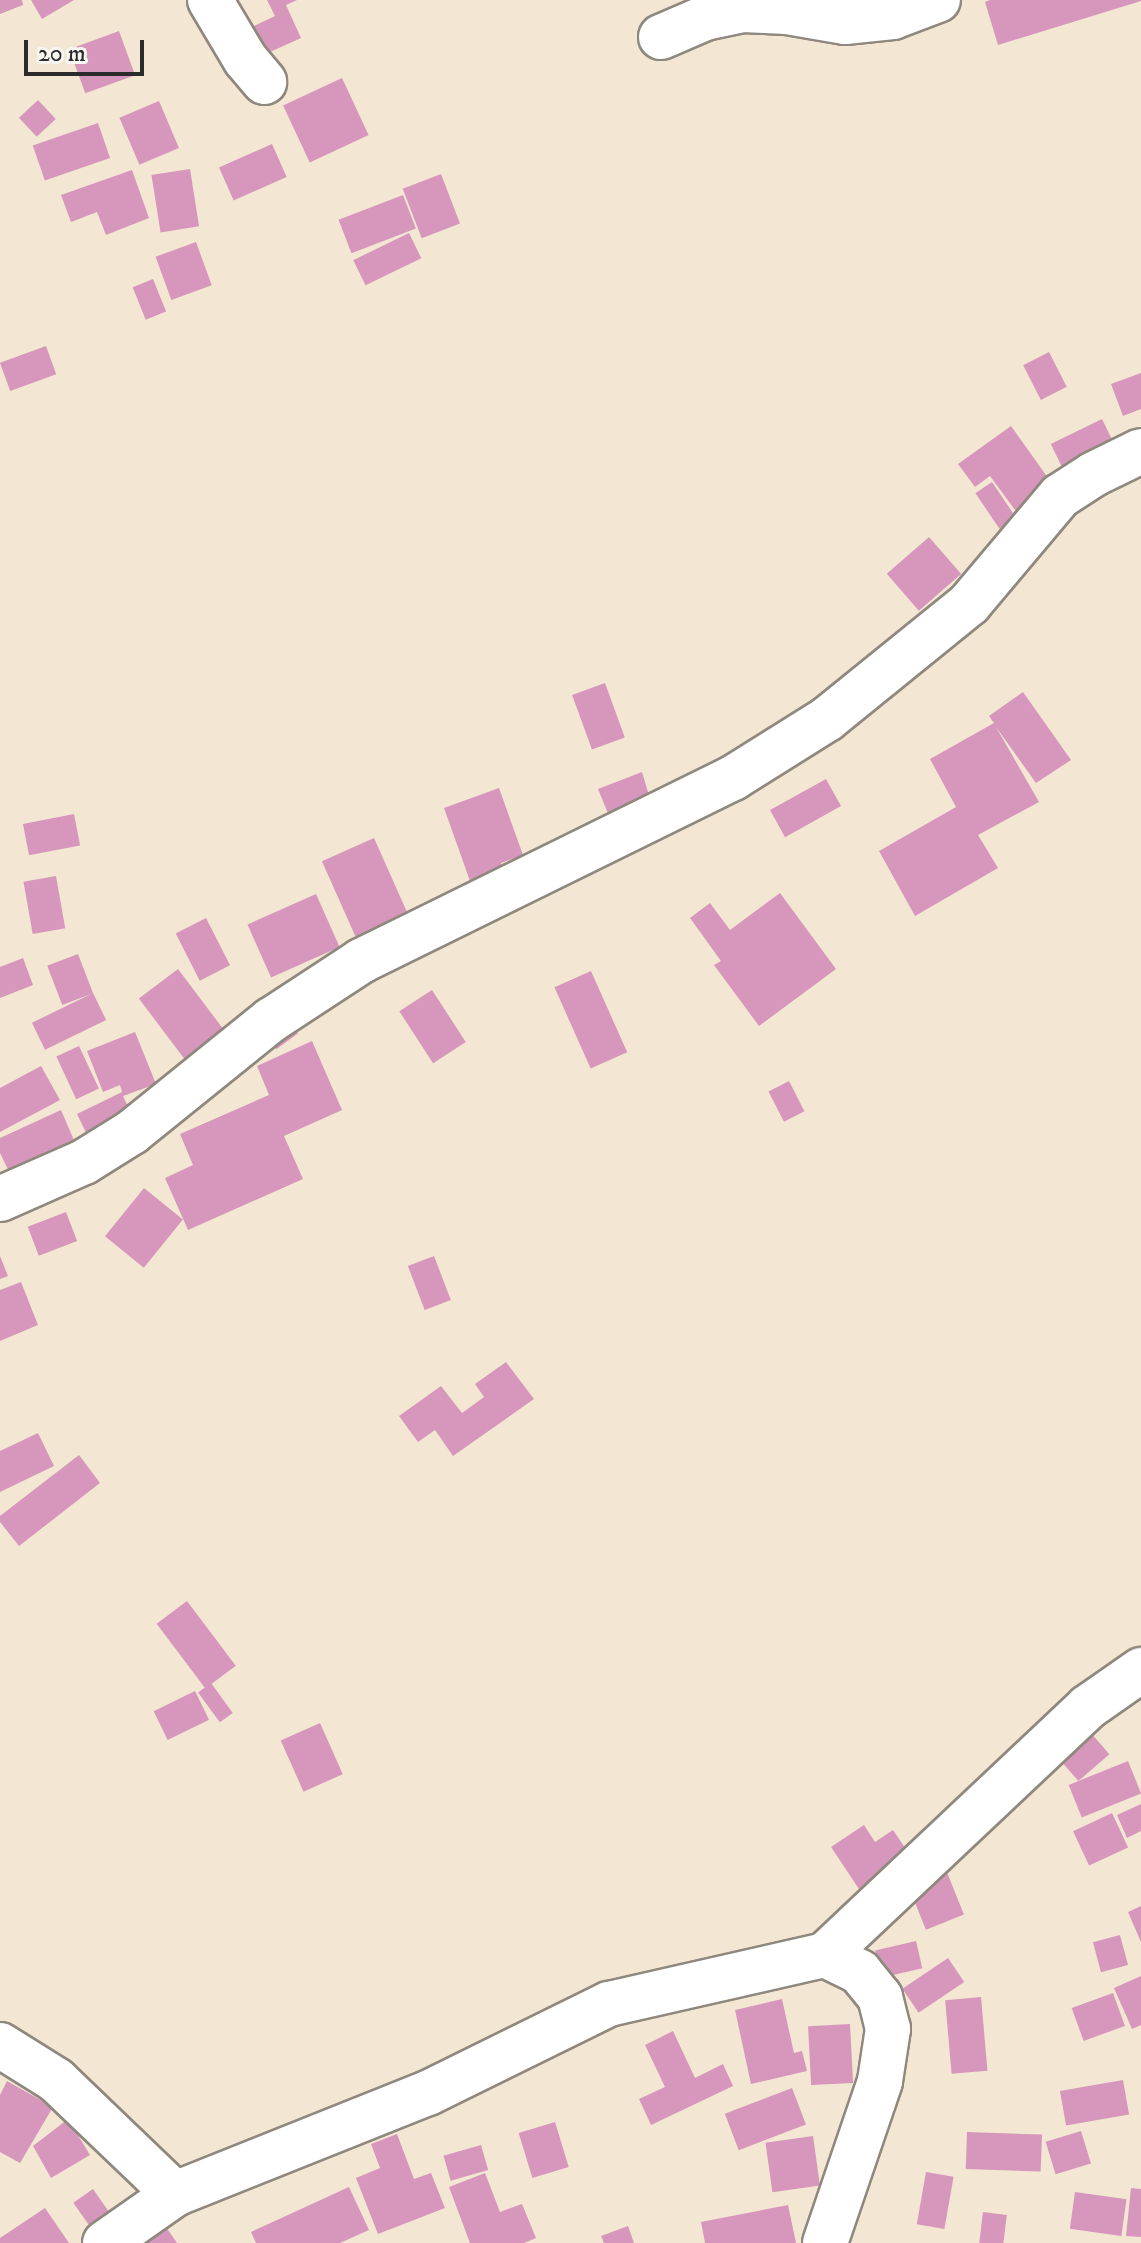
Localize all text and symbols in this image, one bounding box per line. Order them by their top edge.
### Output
scale bar [28,24,148,74]
text: 20 m [38,39,86,69]

